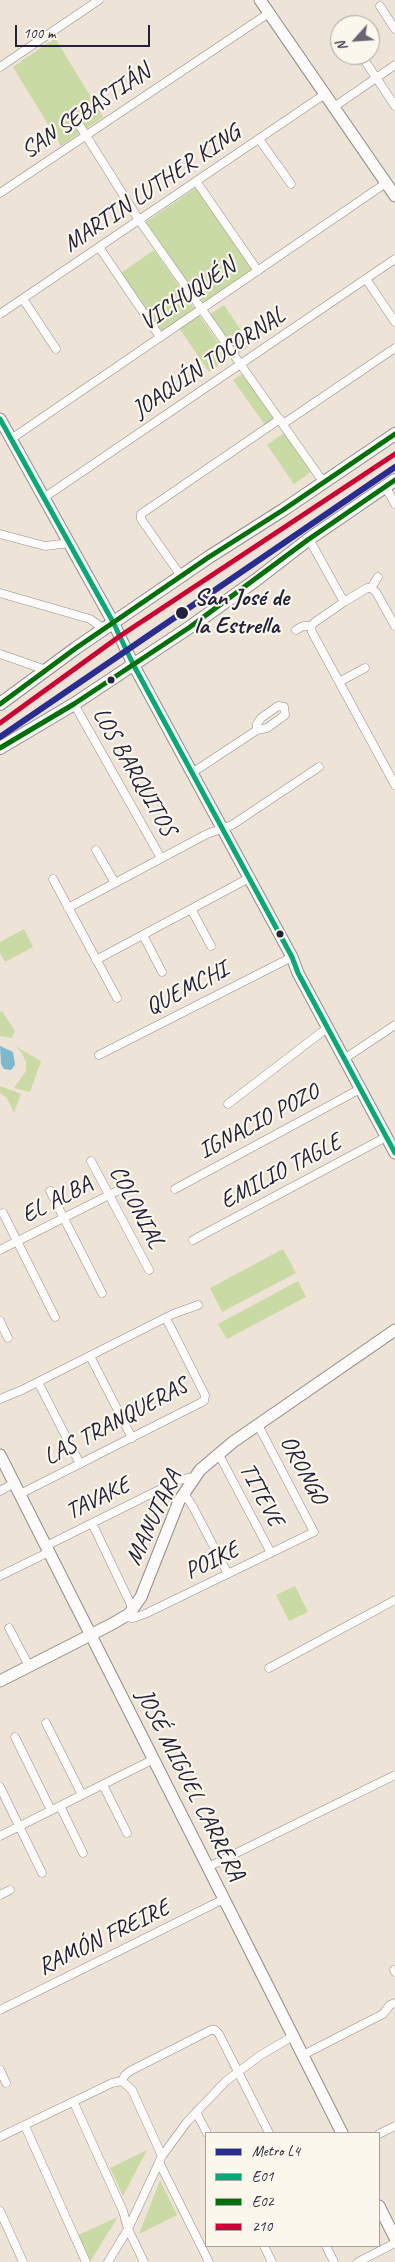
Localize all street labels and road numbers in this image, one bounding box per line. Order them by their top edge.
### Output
street label: SAN SEBASTIÁN [16,58,156,166]
street label: MARTIN LUTHER KING [58,119,246,259]
street label: VICHUQUÉN [135,253,241,337]
street label: JOAQUÍN TOCORNAL [127,301,291,425]
street label: LOS BARQUITOS [86,703,182,841]
street label: QUEMCHI [141,956,233,1022]
street label: IGNACIO POZO [194,1078,324,1166]
street label: EMILIO TAGLE [216,1128,346,1216]
street label: COLONIAL [102,1161,170,1253]
street label: EL ALBA [17,1170,97,1230]
street label: LAS TRANQUERAS [39,1372,193,1472]
street label: ORONGO [273,1431,333,1509]
street label: TITEVE [232,1458,290,1532]
street label: MANUTARA [120,1466,188,1570]
street label: TAVAKE [61,1471,135,1527]
street label: POIKE [180,1536,244,1586]
street label: JOSÉ MIGUEL CARRERA [129,1684,251,1886]
street label: RAMÓN FREIRE [33,1894,175,1982]

